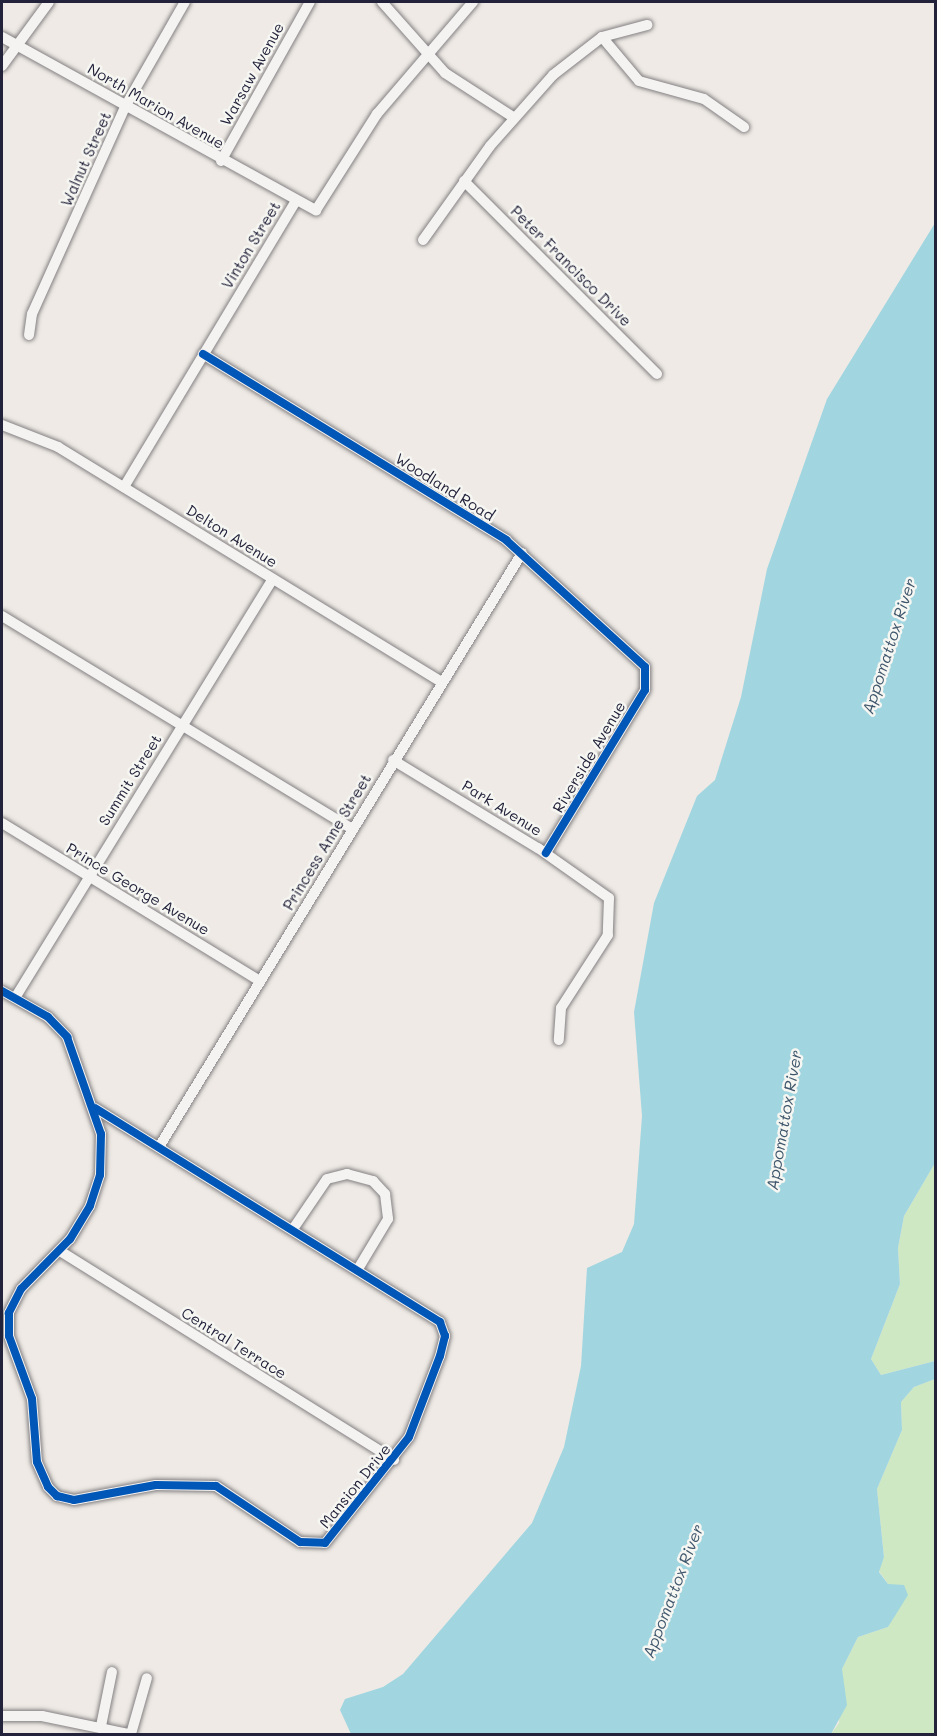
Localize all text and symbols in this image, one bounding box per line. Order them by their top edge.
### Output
street label: Warsaw Avenue [216,19,288,129]
street label: North Marion Avenue [85,60,227,152]
street label: Walnut Street [57,109,115,209]
street label: Vinton Street [218,198,284,292]
street label: Peter Francisco Drive [507,202,635,330]
street label: Woodland Road [392,449,498,525]
street label: Delton Avenue [183,501,281,571]
water label: Appomattox River [858,576,920,716]
street label: Riverside Avenue [549,698,629,816]
street label: Summit Street [95,731,165,829]
street label: Princess Anne Street [279,771,375,913]
street label: Park Avenue [459,776,545,840]
street label: Prince George Avenue [63,839,213,939]
water label: Appomattox River [762,1049,806,1191]
street label: Central Terrace [178,1303,290,1383]
street label: Mansion Drive [316,1440,394,1532]
water label: Appomattox River [639,1522,707,1660]

